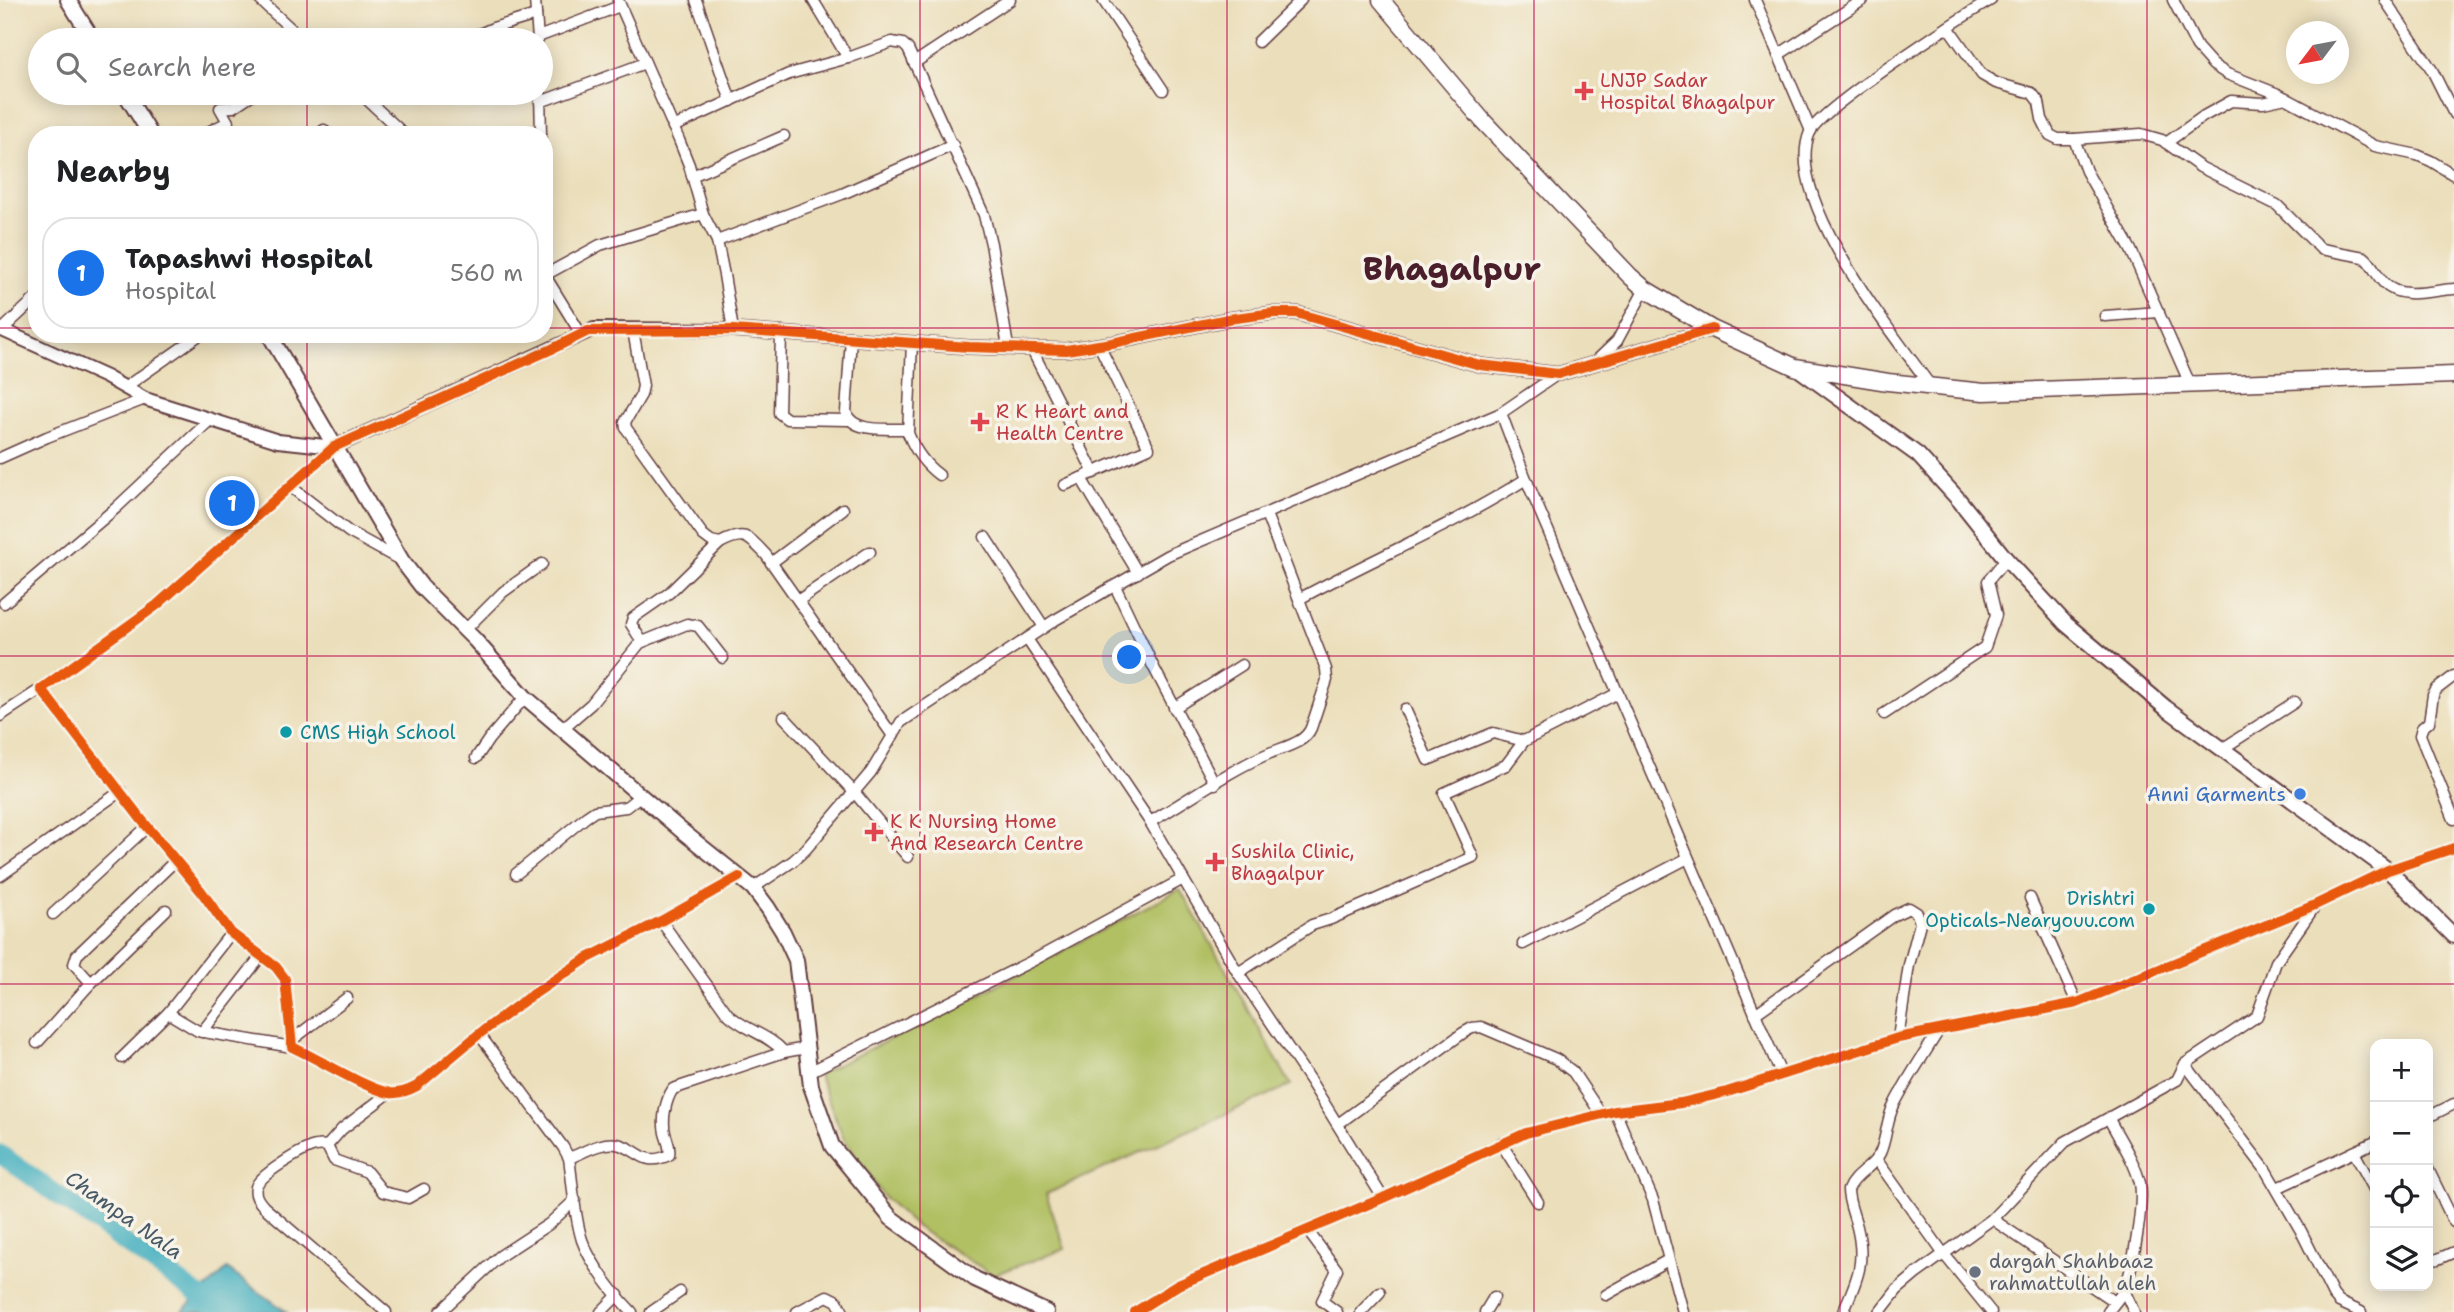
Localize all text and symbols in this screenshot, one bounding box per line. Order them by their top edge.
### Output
north arrow [2286,21,2349,84]
search box [28,28,553,105]
icon: search [52,48,90,86]
text: Search here [108,49,257,84]
place label: LNJP Sadar Hospital Bhagalpur [1600,68,1776,115]
marker: LNJP Sadar Hospital Bhagalpur [1574,81,1594,101]
text: Nearby [56,151,171,192]
text: Tapashwi Hospital [125,241,373,276]
district label: Bhagalpur [1363,246,1541,291]
text: 1 [76,258,86,288]
text: 560 m [450,258,523,288]
text: Hospital [125,276,216,306]
place label: R K Heart and Health Centre [996,399,1129,446]
marker: R K Heart and Health Centre [970,412,990,432]
pin: 1 [209,477,255,529]
your location [1112,640,1146,674]
place label: CMS High School [300,720,456,745]
marker: CMS High School [278,724,294,740]
place label: Anni Garments [2147,782,2286,807]
marker: Anni Garments [2292,786,2308,802]
place label: K K Nursing Home And Research Centre [890,809,1084,856]
marker: K K Nursing Home And Research Centre [864,822,884,842]
place label: Sushila Clinic, Bhagalpur [1231,839,1354,886]
marker: Sushila Clinic, Bhagalpur [1205,852,1225,872]
place label: Drishtri Opticals-Nearyouu.com [1925,886,2135,933]
marker: Drishtri Opticals-Nearyouu.com [2141,901,2157,917]
map controls [2370,1039,2433,1291]
button: + [2370,1039,2433,1102]
button: − [2370,1102,2433,1165]
water label: Champa Nala [60,1164,188,1266]
button: locate [2370,1165,2433,1228]
button: layers [2370,1228,2433,1291]
place label: dargah Shahbaaz rahmattullah aleh [1989,1249,2156,1296]
marker: dargah Shahbaaz rahmattullah aleh [1967,1264,1983,1280]

